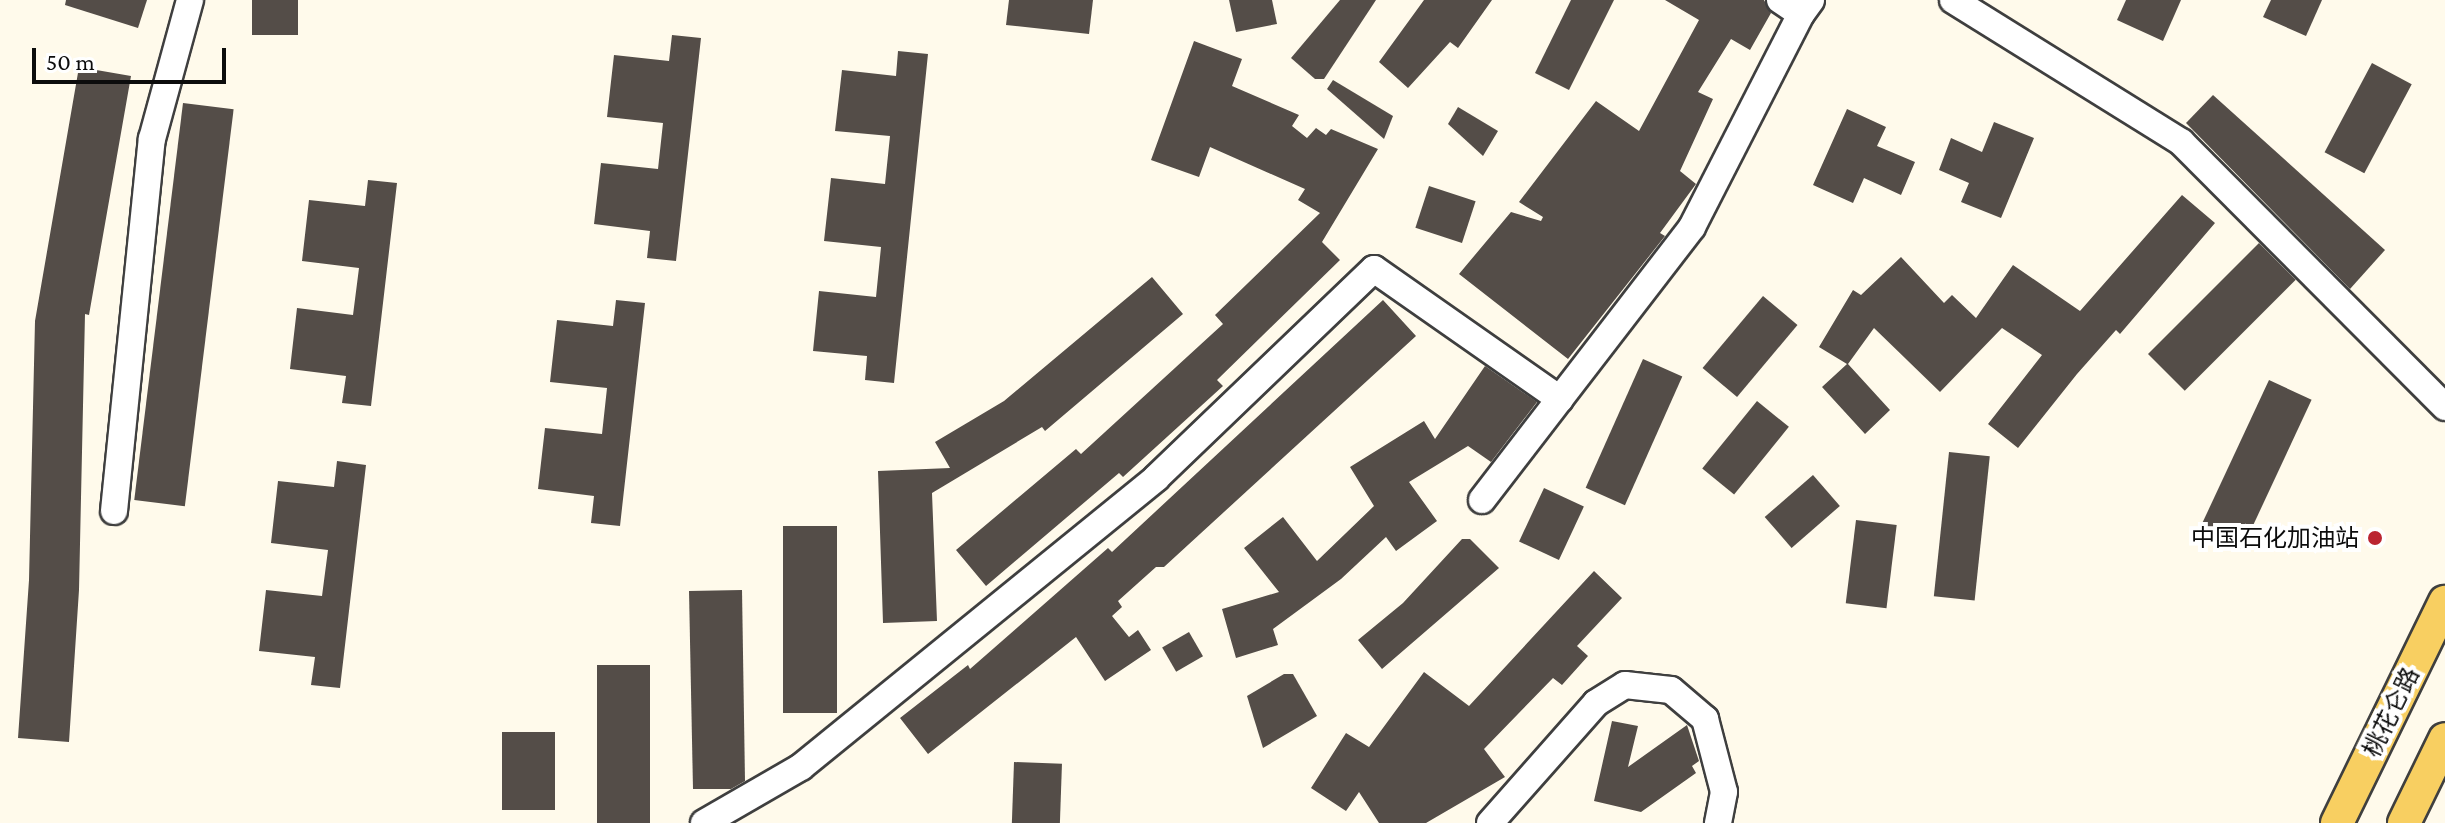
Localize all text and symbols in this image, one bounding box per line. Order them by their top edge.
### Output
scale bar [36,32,230,82]
text: 50 m [46,48,95,75]
place label: 中国石化加油站 [2191,524,2359,552]
marker: 中国石化加油站 [2366,529,2384,547]
street label: 桃花仑路 [2357,663,2425,761]

